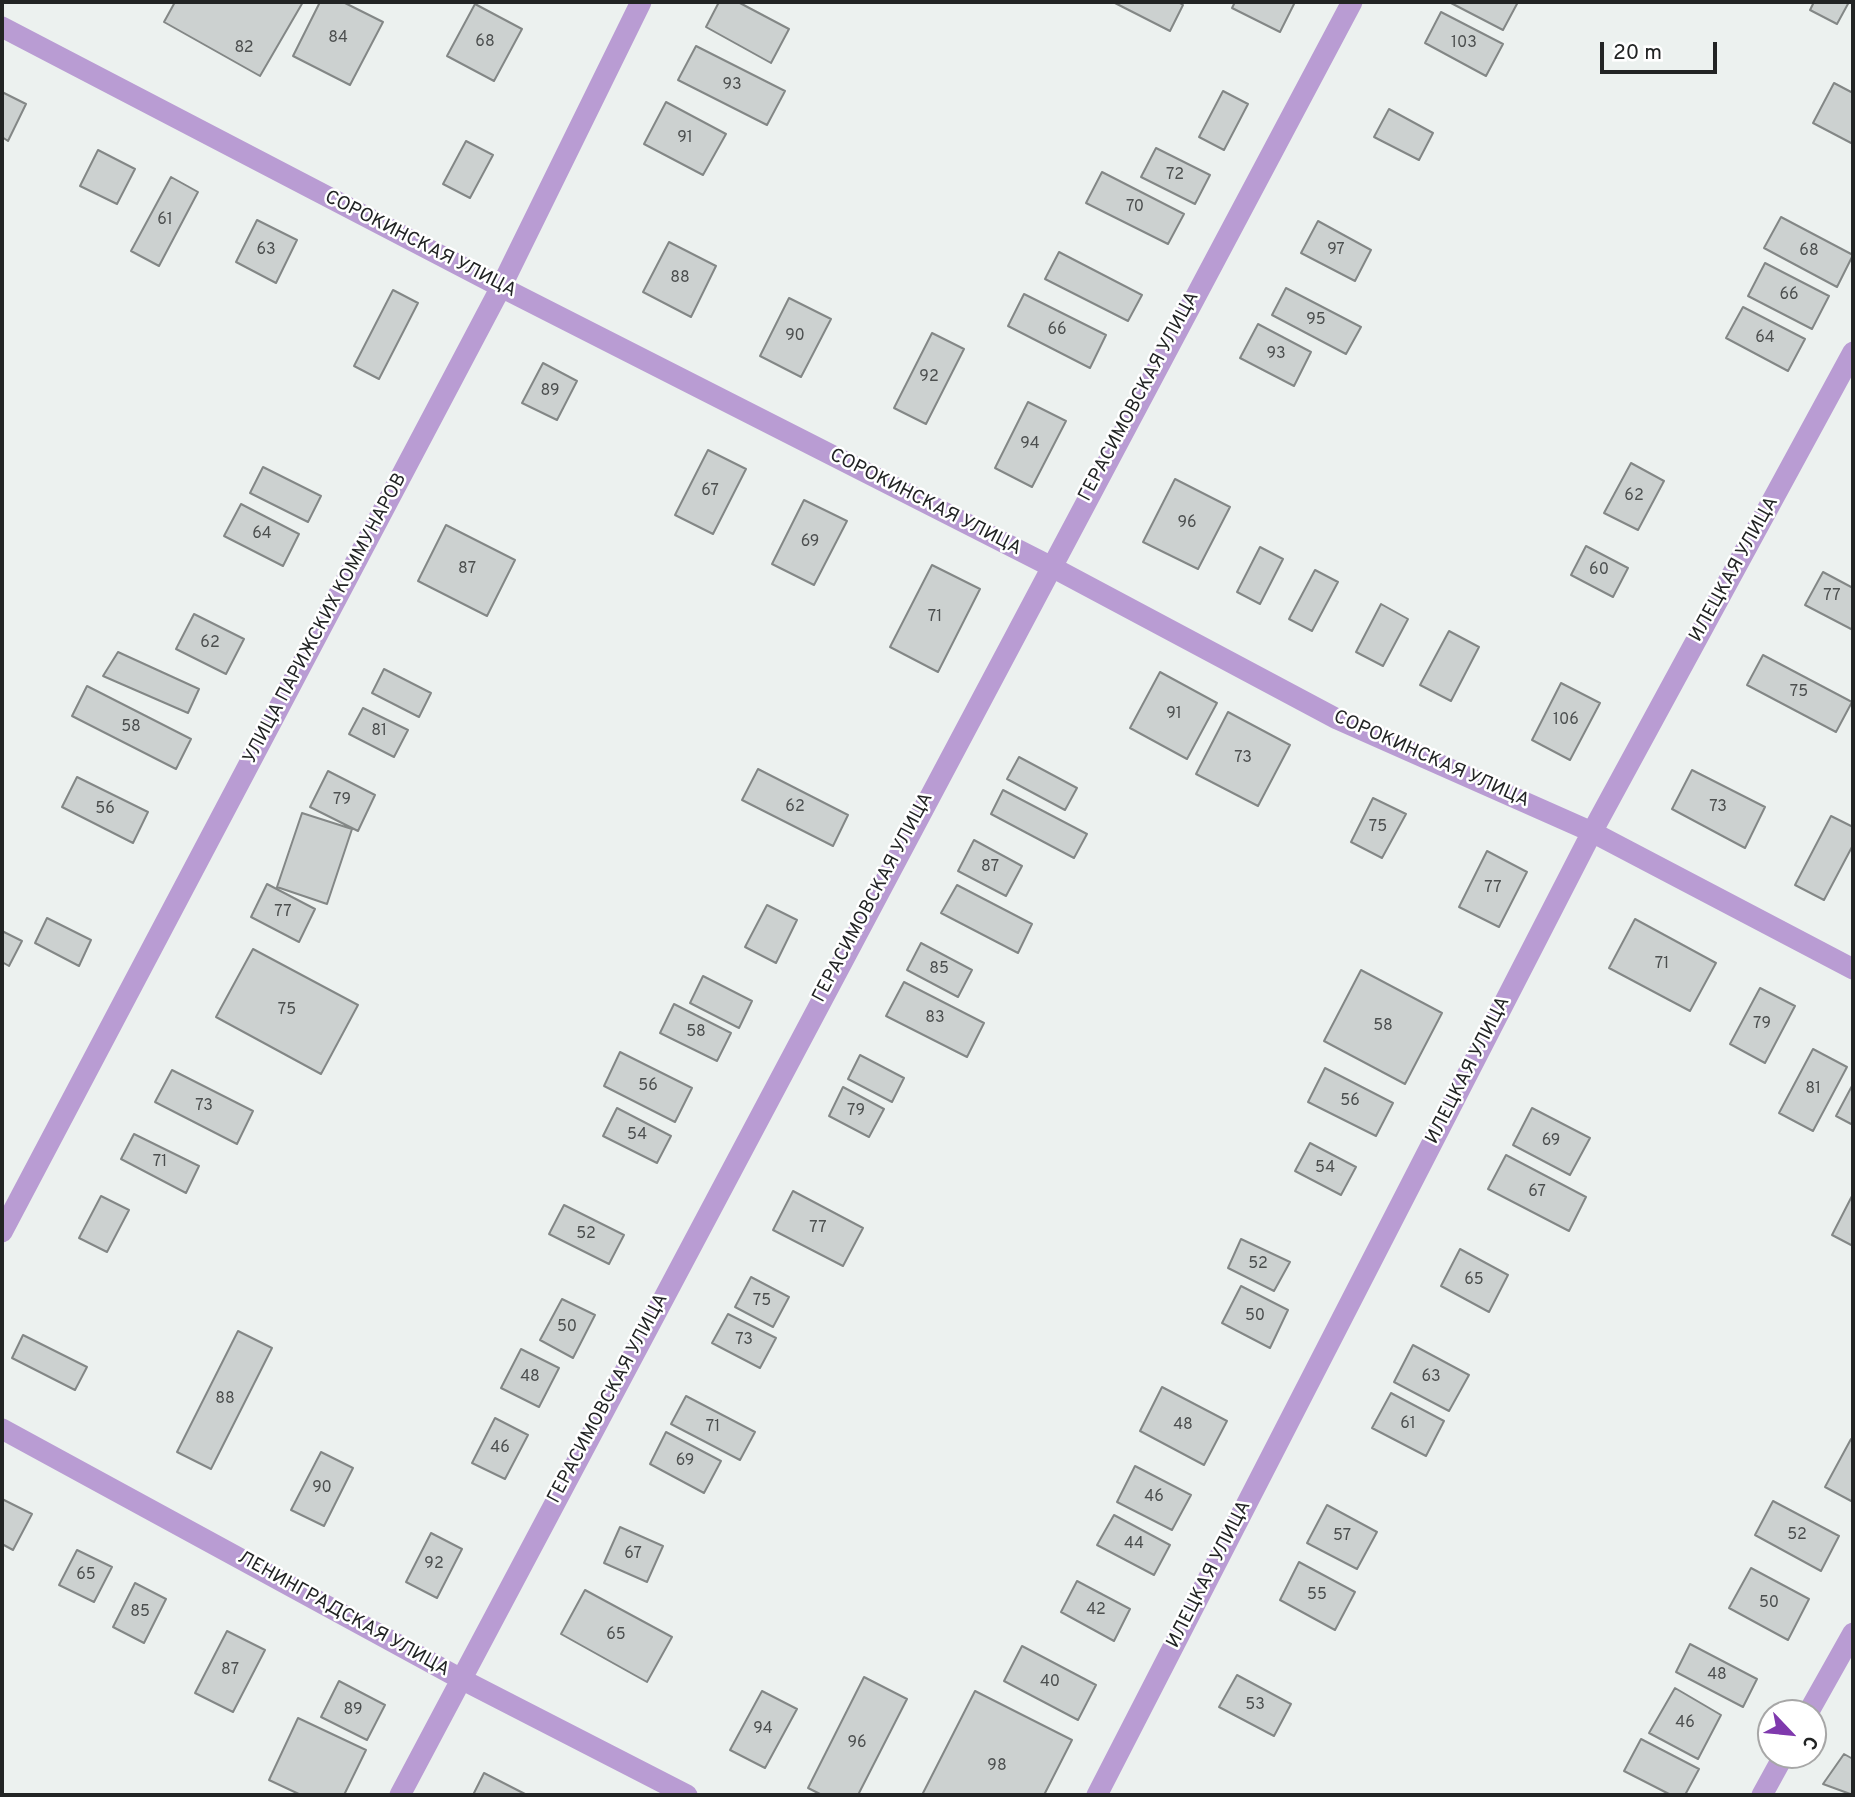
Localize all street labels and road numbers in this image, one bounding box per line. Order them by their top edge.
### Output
street label: СОРОКИНСКАЯ УЛИЦА [320,187,520,303]
street label: ГЕРАСИМОВСКАЯ УЛИЦА [1075,288,1205,506]
street label: СОРОКИНСКАЯ УЛИЦА [825,445,1025,561]
street label: УЛИЦА ПАРИЖСКИХ КОММУНАРОВ [240,470,412,768]
street label: ИЛЕЦКАЯ УЛИЦА [1686,493,1784,647]
street label: СОРОКИНСКАЯ УЛИЦА [1329,706,1533,814]
street label: ГЕРАСИМОВСКАЯ УЛИЦА [809,789,939,1007]
street label: ИЛЕЦКАЯ УЛИЦА [1422,993,1516,1149]
street label: ГЕРАСИМОВСКАЯ УЛИЦА [544,1290,674,1508]
street label: ИЛЕЦКАЯ УЛИЦА [1163,1497,1257,1653]
street label: ЛЕНИНГРАДСКАЯ УЛИЦА [233,1547,453,1683]

